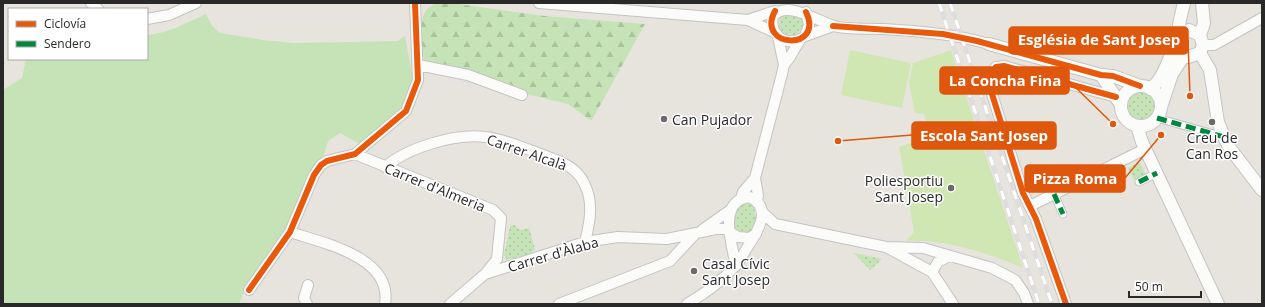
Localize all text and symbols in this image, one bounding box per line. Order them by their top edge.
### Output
legend [8,8,148,60]
text: Ciclovía [44,15,86,32]
callout: Església de Sant Josep [1009,27,1188,54]
text: Església de Sant Josep [1018,29,1180,49]
text: Sendero [44,35,91,52]
callout: La Concha Fina [940,67,1069,94]
text: La Concha Fina [949,70,1061,90]
place label: Can Pujador [672,110,752,129]
marker: Can Pujador [659,114,669,124]
marker: Creu de Can Ros [1207,117,1217,127]
callout: Escola Sant Josep [912,122,1056,149]
text: Escola Sant Josep [920,125,1048,145]
place label: Creu de Can Ros [1186,128,1239,163]
street label: Carrer Alcalà [484,129,570,175]
street label: Carrer d'Almeria [382,158,488,216]
callout: Pizza Roma [1025,165,1125,192]
text: Pizza Roma [1033,168,1117,188]
place label: Poliesportiu Sant Josep [865,171,943,206]
marker: Poliesportiu Sant Josep [946,183,956,193]
street label: Carrer d'Àlaba [505,232,601,276]
place label: Casal Cívic Sant Josep [702,254,770,289]
marker: Casal Cívic Sant Josep [689,266,699,276]
scale bar [1129,273,1201,299]
text: 50 m [1135,278,1163,295]

